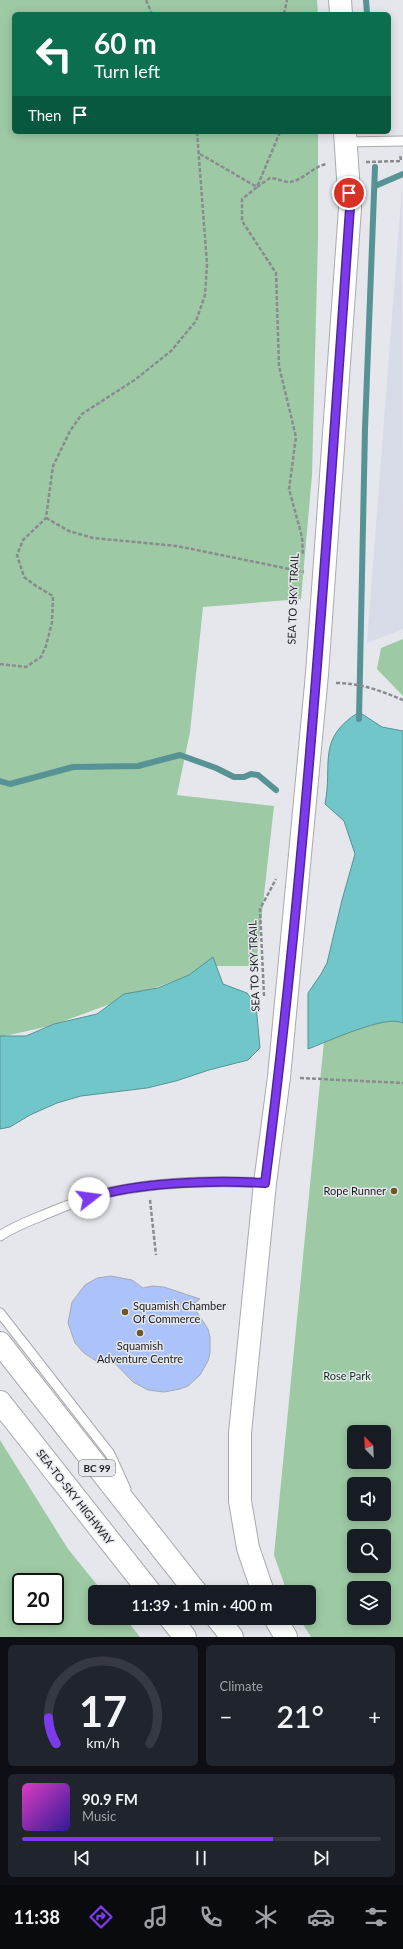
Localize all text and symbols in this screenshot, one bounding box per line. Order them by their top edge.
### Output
text: 60 m [94,26,157,60]
icon: left [28,28,80,80]
text: Turn left [94,60,160,82]
icon: arrive [69,104,91,126]
text: Then [28,106,61,124]
pin [332,176,366,210]
icon: arrive [338,182,360,204]
street label: SEA TO SKY TRAIL [284,553,301,645]
street label: SEA TO SKY TRAIL [245,920,262,1012]
position arrow [68,1177,110,1219]
place label: Rope Runner [324,1184,386,1197]
marker: Rope Runner [389,1186,399,1196]
place label: Squamish Chamber Of Commerce [133,1299,226,1325]
marker: Squamish Chamber Of Commerce [120,1307,130,1317]
marker: Squamish Adventure Centre [135,1328,145,1338]
place label: Squamish Adventure Centre [97,1339,183,1365]
park label: Rose Park [323,1369,371,1382]
north arrow [347,1425,391,1469]
map controls [347,1425,391,1625]
street label: SEA-TO-SKY HIGHWAY [34,1447,117,1547]
road number: BC 99 [79,1460,115,1476]
button: sound [347,1477,391,1521]
button: search [347,1529,391,1573]
speed limit sign: 20 [12,1573,64,1625]
button: layers [347,1581,391,1625]
text: 11:39 · 1 min · 400 m [132,1596,272,1614]
text: Climate [220,1678,263,1694]
text: 17 [79,1685,127,1735]
text: 21° [277,1698,324,1734]
text: − [220,1703,232,1730]
text: + [368,1703,381,1730]
text: km/h [86,1733,119,1750]
text: 90.9 FM [82,1790,138,1808]
text: Music [82,1808,116,1824]
icon: previous [71,1847,93,1869]
icon: pause [190,1847,212,1869]
icon: next [310,1847,332,1869]
icon: directions [87,1903,115,1931]
icon: music [142,1903,170,1931]
icon: phone [197,1903,225,1931]
icon: climate [252,1903,280,1931]
icon: car [307,1903,335,1931]
icon: filters [362,1903,390,1931]
text: 11:38 [13,1906,60,1928]

